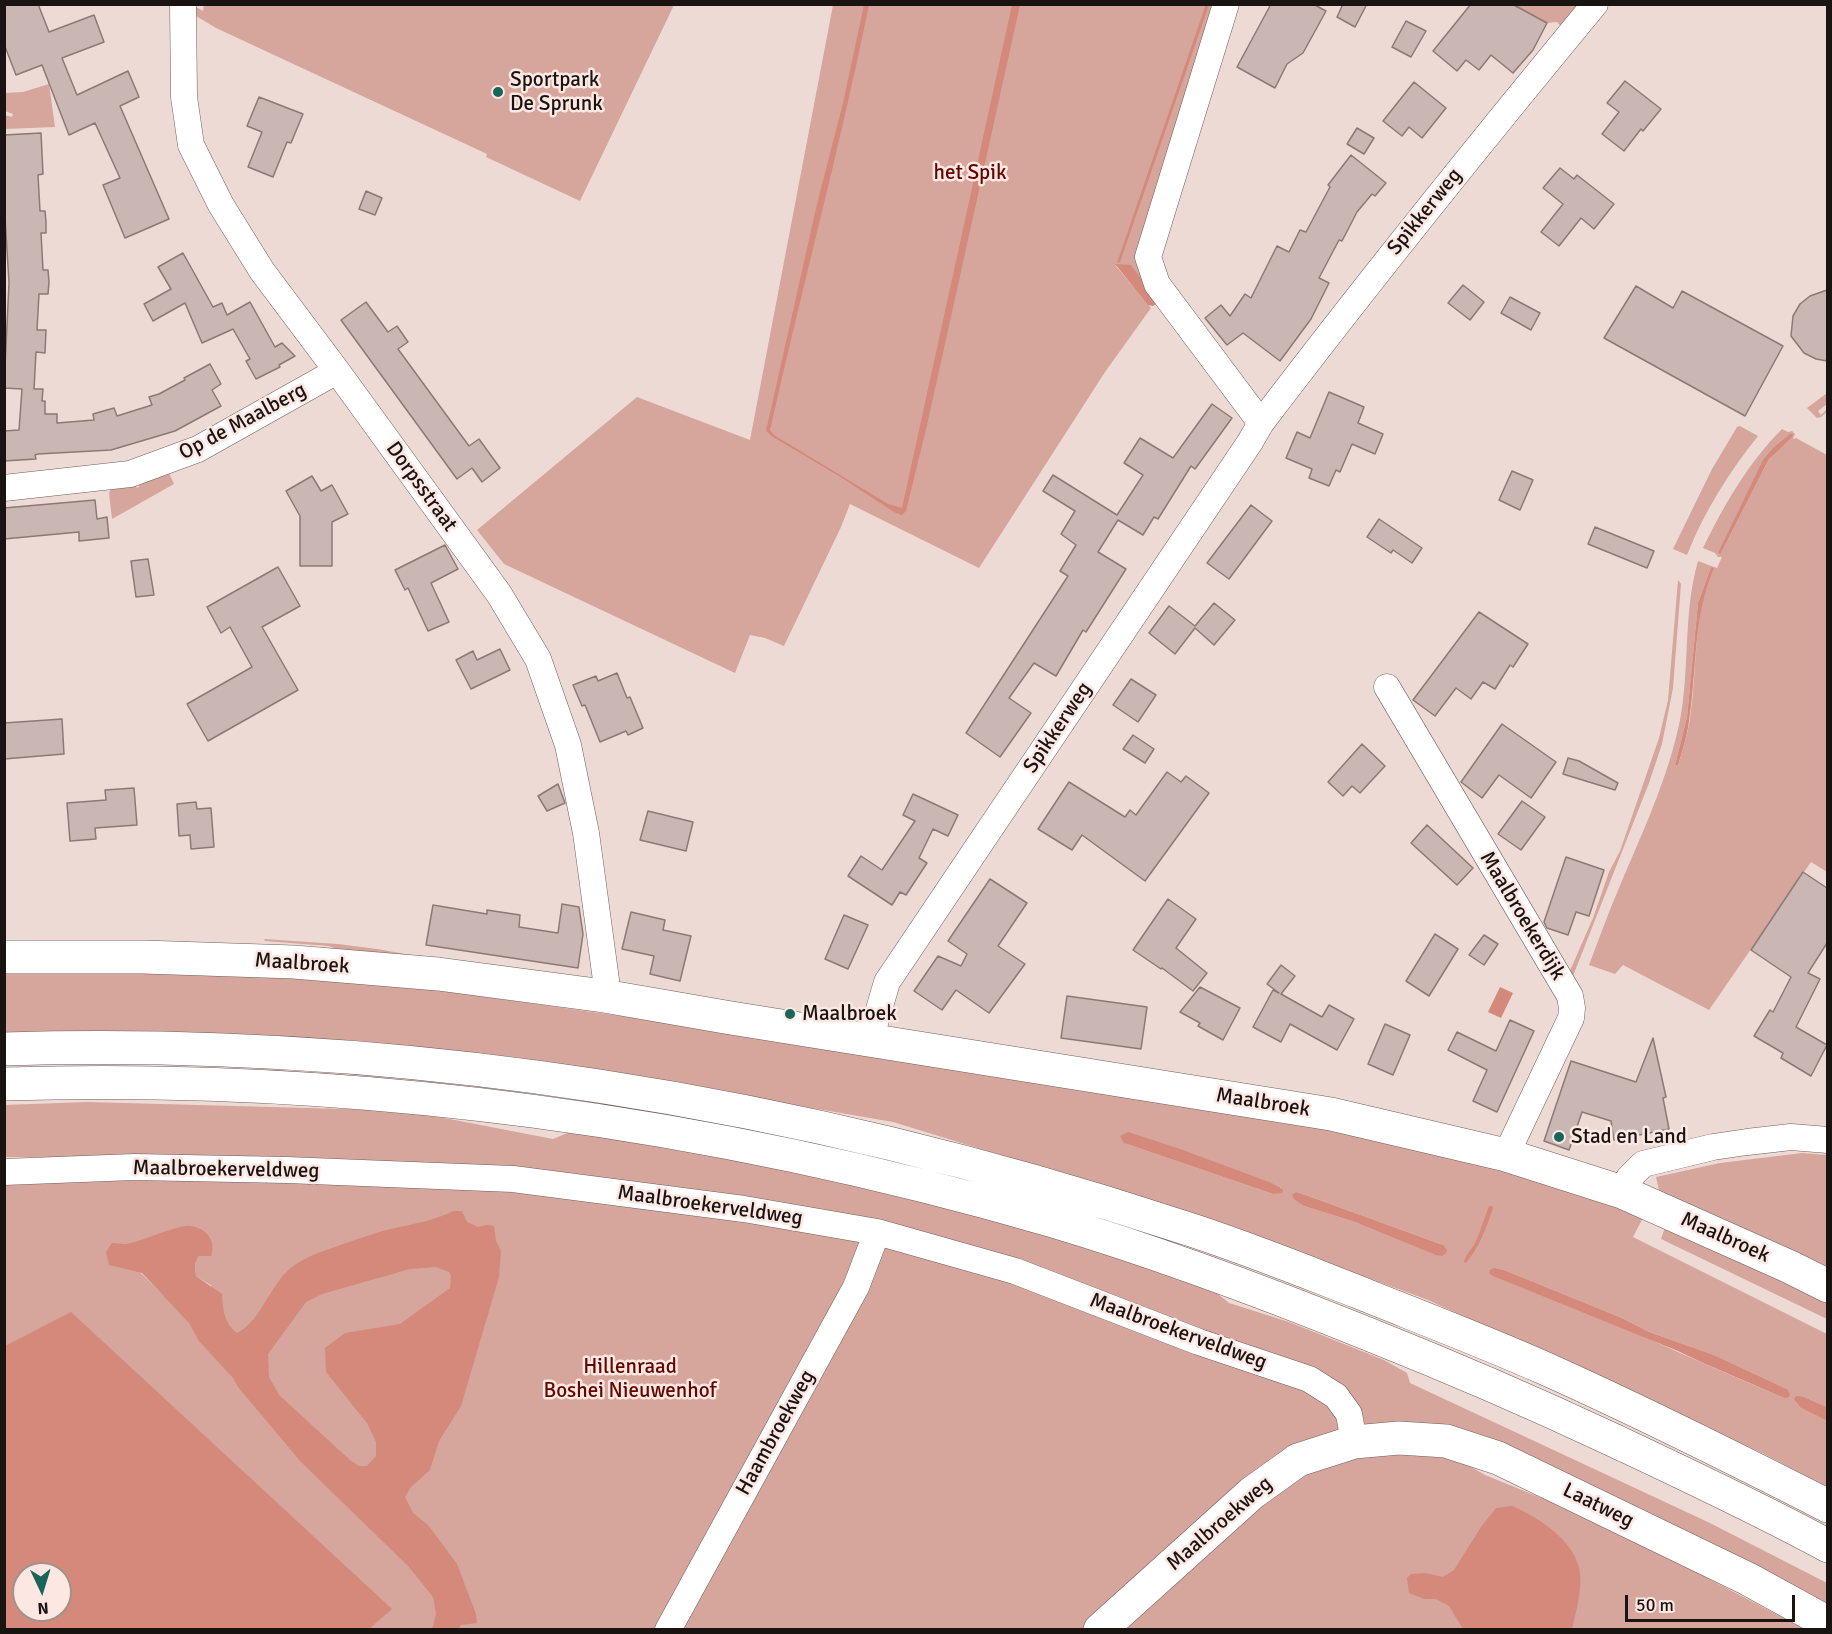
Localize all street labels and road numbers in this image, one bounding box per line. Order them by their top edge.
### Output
street label: Spikkerweg [1382,164,1468,260]
street label: Op de Maalberg [175,378,311,466]
street label: Dorpsstraat [380,437,462,537]
street label: Spikkerweg [1018,678,1098,778]
street label: Maalbroekerdijk [1474,847,1570,985]
street label: Maalbroek [254,948,350,980]
street label: Maalbroek [1214,1083,1312,1123]
street label: Maalbroekerveldweg [132,1156,320,1184]
street label: Maalbroekerveldweg [616,1181,804,1231]
street label: Maalbroek [1677,1207,1773,1269]
street label: Maalbroekerveldweg [1086,1288,1270,1376]
street label: Haambroekweg [731,1366,821,1500]
street label: Maalbroekweg [1162,1471,1278,1577]
street label: Laatweg [1558,1478,1638,1534]

